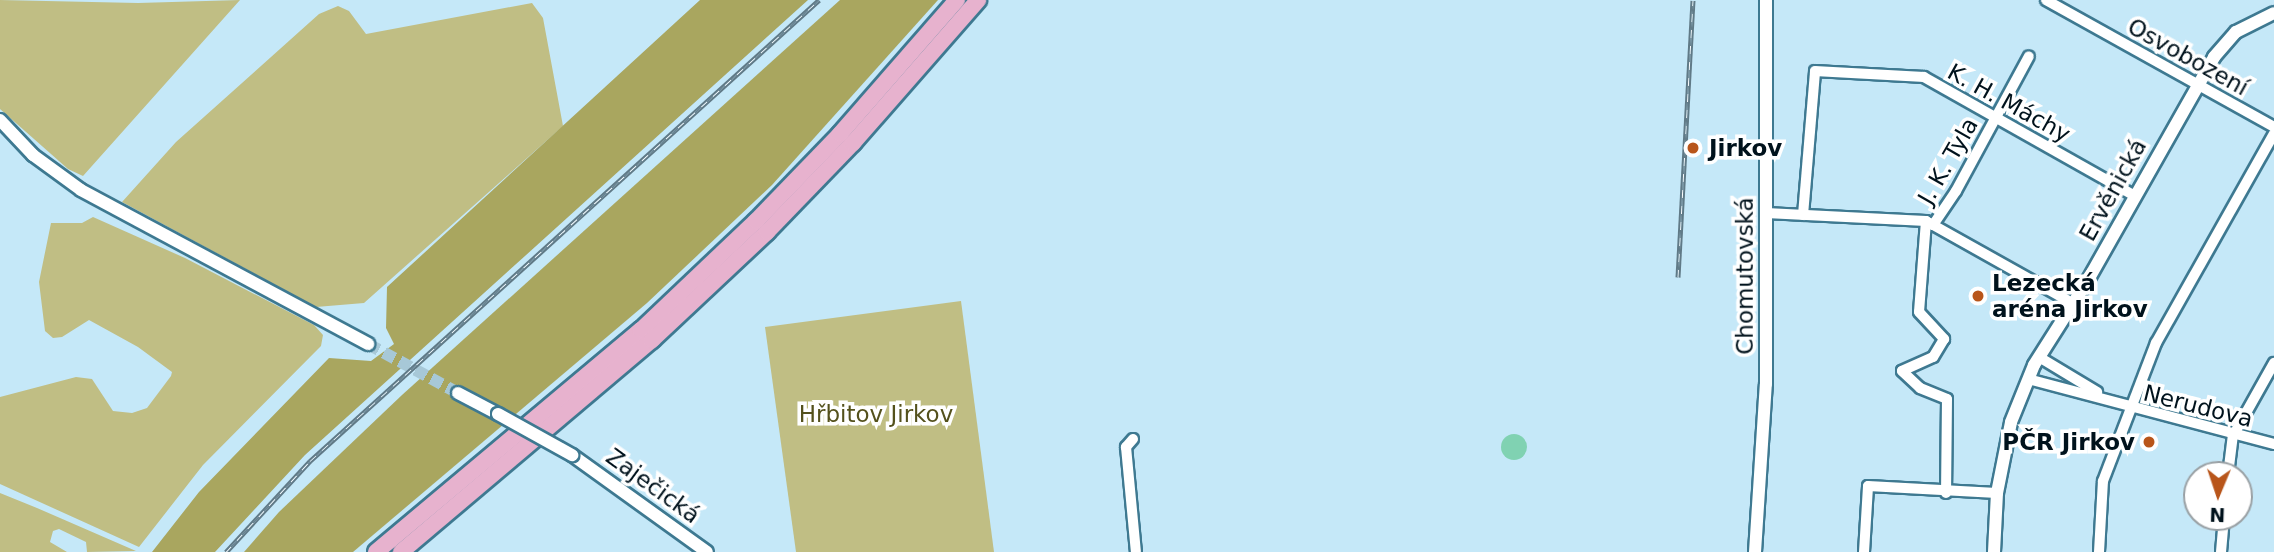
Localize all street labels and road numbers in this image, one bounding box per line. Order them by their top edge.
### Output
street label: Osvobození [2123,13,2253,101]
street label: K. H. Máchy [1943,58,2075,148]
street label: J. K. Tyla [1912,113,1984,209]
street label: Ervěnická [2074,134,2152,246]
street label: Chomutovská [1731,197,1759,355]
street label: Nerudova [2140,379,2256,433]
street label: Zaječická [601,443,705,529]

